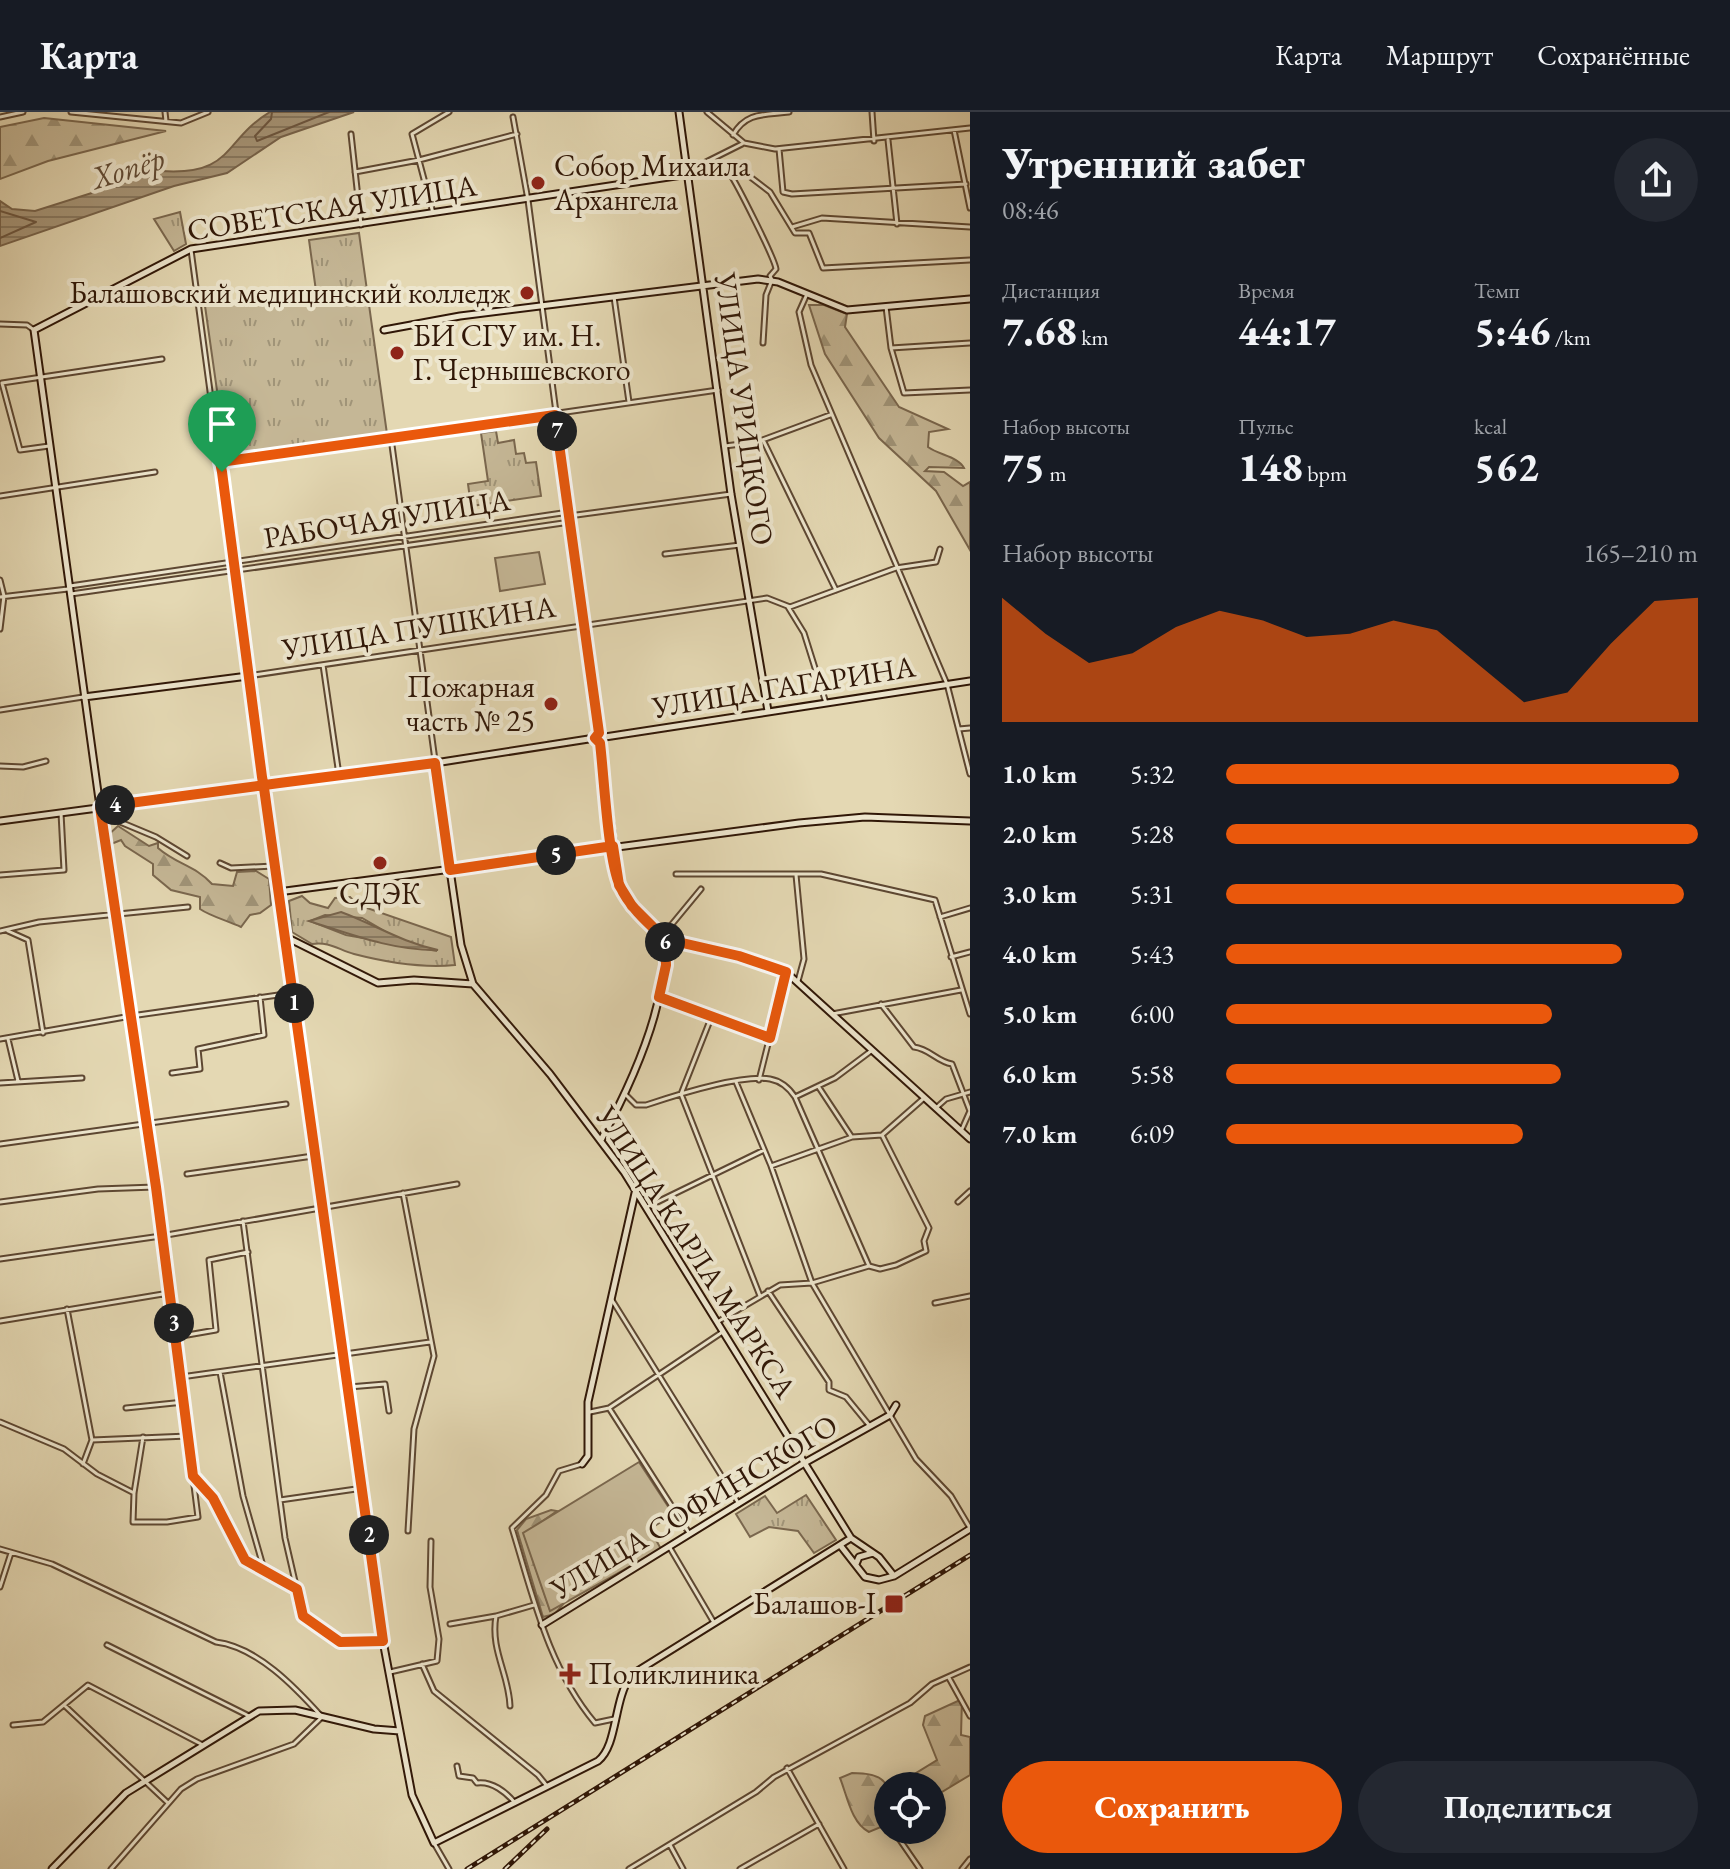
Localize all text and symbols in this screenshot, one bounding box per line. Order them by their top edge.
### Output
text: Карта [40,31,138,80]
text: Карта [1275,37,1342,73]
text: Маршрут [1386,37,1493,73]
text: Сохранённые [1537,37,1690,73]
text: Утренний забег [1002,134,1305,191]
water label: Хопёр [85,137,169,199]
button: share [1614,138,1698,222]
place label: Собор Михаила Архангела [553,146,750,219]
street label: СОВЕТСКАЯ УЛИЦА [184,165,480,250]
marker: Собор Михаила Архангела [529,174,547,192]
text: 08:46 [1002,193,1058,227]
street label: УЛИЦА УРИЦКОГО [706,269,783,548]
place label: Балашовский медицинский колледж [69,273,511,312]
text: Дистанция [1002,276,1100,305]
text: Время [1238,276,1295,305]
text: Темп [1474,276,1520,305]
marker: Балашовский медицинский колледж [518,284,536,302]
text: 7.68 [1002,305,1077,357]
text: 44:17 [1238,305,1336,357]
text: 5:46 [1474,305,1550,357]
place label: БИ СГУ им. Н. Г. Чернышевского [413,316,631,389]
text: km [1077,323,1109,352]
text: /km [1550,323,1591,352]
marker: БИ СГУ им. Н. Г. Чернышевского [388,344,406,362]
pin [188,390,256,472]
icon: arrive [200,402,244,446]
pin: 7 [537,411,577,451]
text: Набор высоты [1002,412,1130,441]
text: Пульс [1238,412,1294,441]
text: kcal [1474,412,1507,441]
text: 7 [551,416,563,445]
text: 75 [1002,441,1045,493]
text: 148 [1238,441,1303,493]
text: 562 [1474,441,1539,493]
text: m [1045,459,1067,488]
text: bpm [1303,459,1347,488]
street label: РАБОЧАЯ УЛИЦА [261,480,513,557]
text: Набор высоты [1002,536,1153,570]
text: 165–210 m [1583,536,1698,570]
street label: УЛИЦА ПУШКИНА [278,587,559,669]
street label: УЛИЦА ГАГАРИНА [649,646,918,727]
place label: Пожарная часть № 25 [406,667,535,740]
marker: Пожарная часть № 25 [542,695,560,713]
text: 1.0 km [1002,757,1077,791]
text: 5:32 [1130,757,1174,791]
pin: 4 [95,785,135,825]
text: 4 [109,790,121,819]
text: 2.0 km [1002,817,1077,851]
text: 5:28 [1130,817,1174,851]
pin: 5 [536,835,576,875]
text: 5 [550,840,562,869]
marker: СДЭК [371,854,389,872]
place label: СДЭК [339,874,421,913]
text: 3.0 km [1002,877,1077,911]
text: 5:31 [1130,877,1174,911]
pin: 6 [645,922,685,962]
text: 6 [659,927,671,956]
text: 4.0 km [1002,937,1077,971]
text: 5:43 [1130,937,1174,971]
pin: 1 [274,983,314,1023]
text: 1 [288,988,300,1017]
text: 5.0 km [1002,997,1077,1031]
text: 6:00 [1130,997,1174,1031]
text: 6.0 km [1002,1057,1077,1091]
text: 5:58 [1130,1057,1174,1091]
street label: УЛИЦА КАРЛА МАРКСА [587,1097,806,1405]
text: 7.0 km [1002,1117,1077,1151]
text: 6:09 [1130,1117,1174,1151]
pin: 3 [154,1303,194,1343]
text: 3 [168,1308,180,1337]
street label: УЛИЦА СОФИНСКОГО [542,1405,845,1608]
pin: 2 [349,1515,389,1555]
text: 2 [363,1520,375,1549]
place label: Балашов-I [753,1584,876,1623]
marker: Балашов-I [883,1593,905,1615]
place label: Поликлиника [588,1654,759,1693]
marker: Поликлиника [559,1663,581,1685]
button: Сохранить [1002,1761,1342,1853]
button: Поделиться [1358,1761,1698,1853]
map controls [874,1772,946,1844]
button: locate [874,1772,946,1844]

